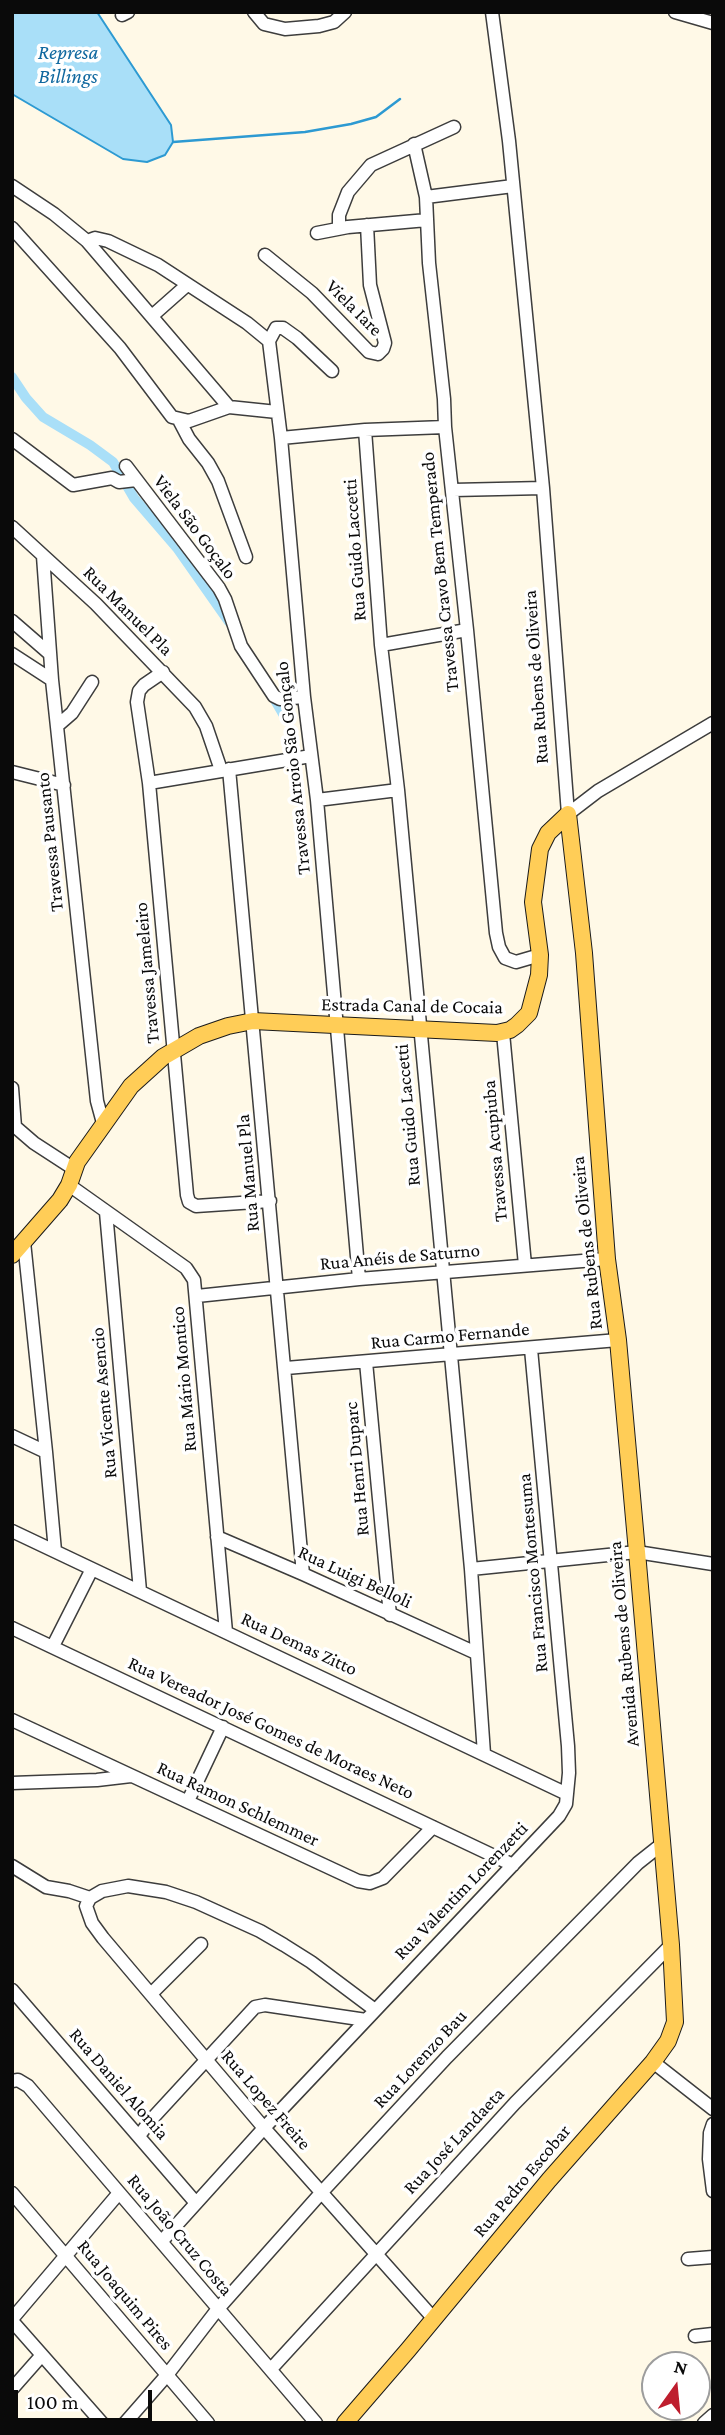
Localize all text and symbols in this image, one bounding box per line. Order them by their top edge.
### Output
water label: Represa Billings [38,40,98,90]
street label: Viela Iare [321,275,387,341]
street label: Travessa Cravo Bem Temperado [416,451,464,693]
street label: Viela São Goçalo [148,470,242,584]
street label: Rua Guido Laccetti [339,478,371,622]
street label: Rua Manuel Pla [78,561,178,661]
street label: Rua Rubens de Oliveira [519,589,553,765]
street label: Travessa Arroio São Gonçalo [270,660,316,876]
street label: Travessa Pausanto [31,771,69,913]
street label: Travessa Jameleiro [129,901,165,1045]
street label: Estrada Canal de Cocaia [321,993,503,1019]
street label: Rua Guido Laccetti [390,1043,426,1187]
street label: Travessa Acupiuba [477,1079,513,1223]
street label: Rua Manuel Pla [232,1113,264,1233]
street label: Rua Rubens de Oliveira [567,1155,607,1331]
street label: Rua Anéis de Saturno [319,1239,481,1275]
street label: Rua Mário Montico [166,1305,202,1453]
street label: Rua Carmo Fernande [370,1318,530,1354]
street label: Rua Vicente Asencio [86,1326,122,1480]
street label: Rua Henri Duparc [340,1401,374,1537]
street label: Rua Francisco Montesuma [513,1472,553,1674]
street label: Avenida Rubens de Oliveira [604,1540,644,1748]
street label: Rua Luigi Belloli [294,1541,416,1613]
street label: Rua Demas Zitto [237,1607,361,1681]
street label: Rua Vereador José Gomes de Moraes Neto [124,1652,418,1804]
street label: Rua Ramon Schlemmer [153,1756,323,1852]
street label: Rua Valentim Lorenzetti [389,1817,533,1965]
street label: Rua Lorenzo Bau [368,2005,472,2113]
street label: Rua Daniel Alomia [64,2023,174,2145]
street label: Rua Lopez Freire [216,2045,316,2155]
street label: Rua José Landaeta [399,2083,509,2199]
street label: Rua Pedro Escobar [468,2120,576,2242]
street label: Rua João Cruz Costa [122,2169,238,2301]
street label: Rua Joaquim Pires [72,2235,178,2355]
north arrow [641,2351,711,2421]
text: N [672,2355,690,2379]
scale bar [18,2376,156,2420]
text: 100 m [27,2390,79,2414]

